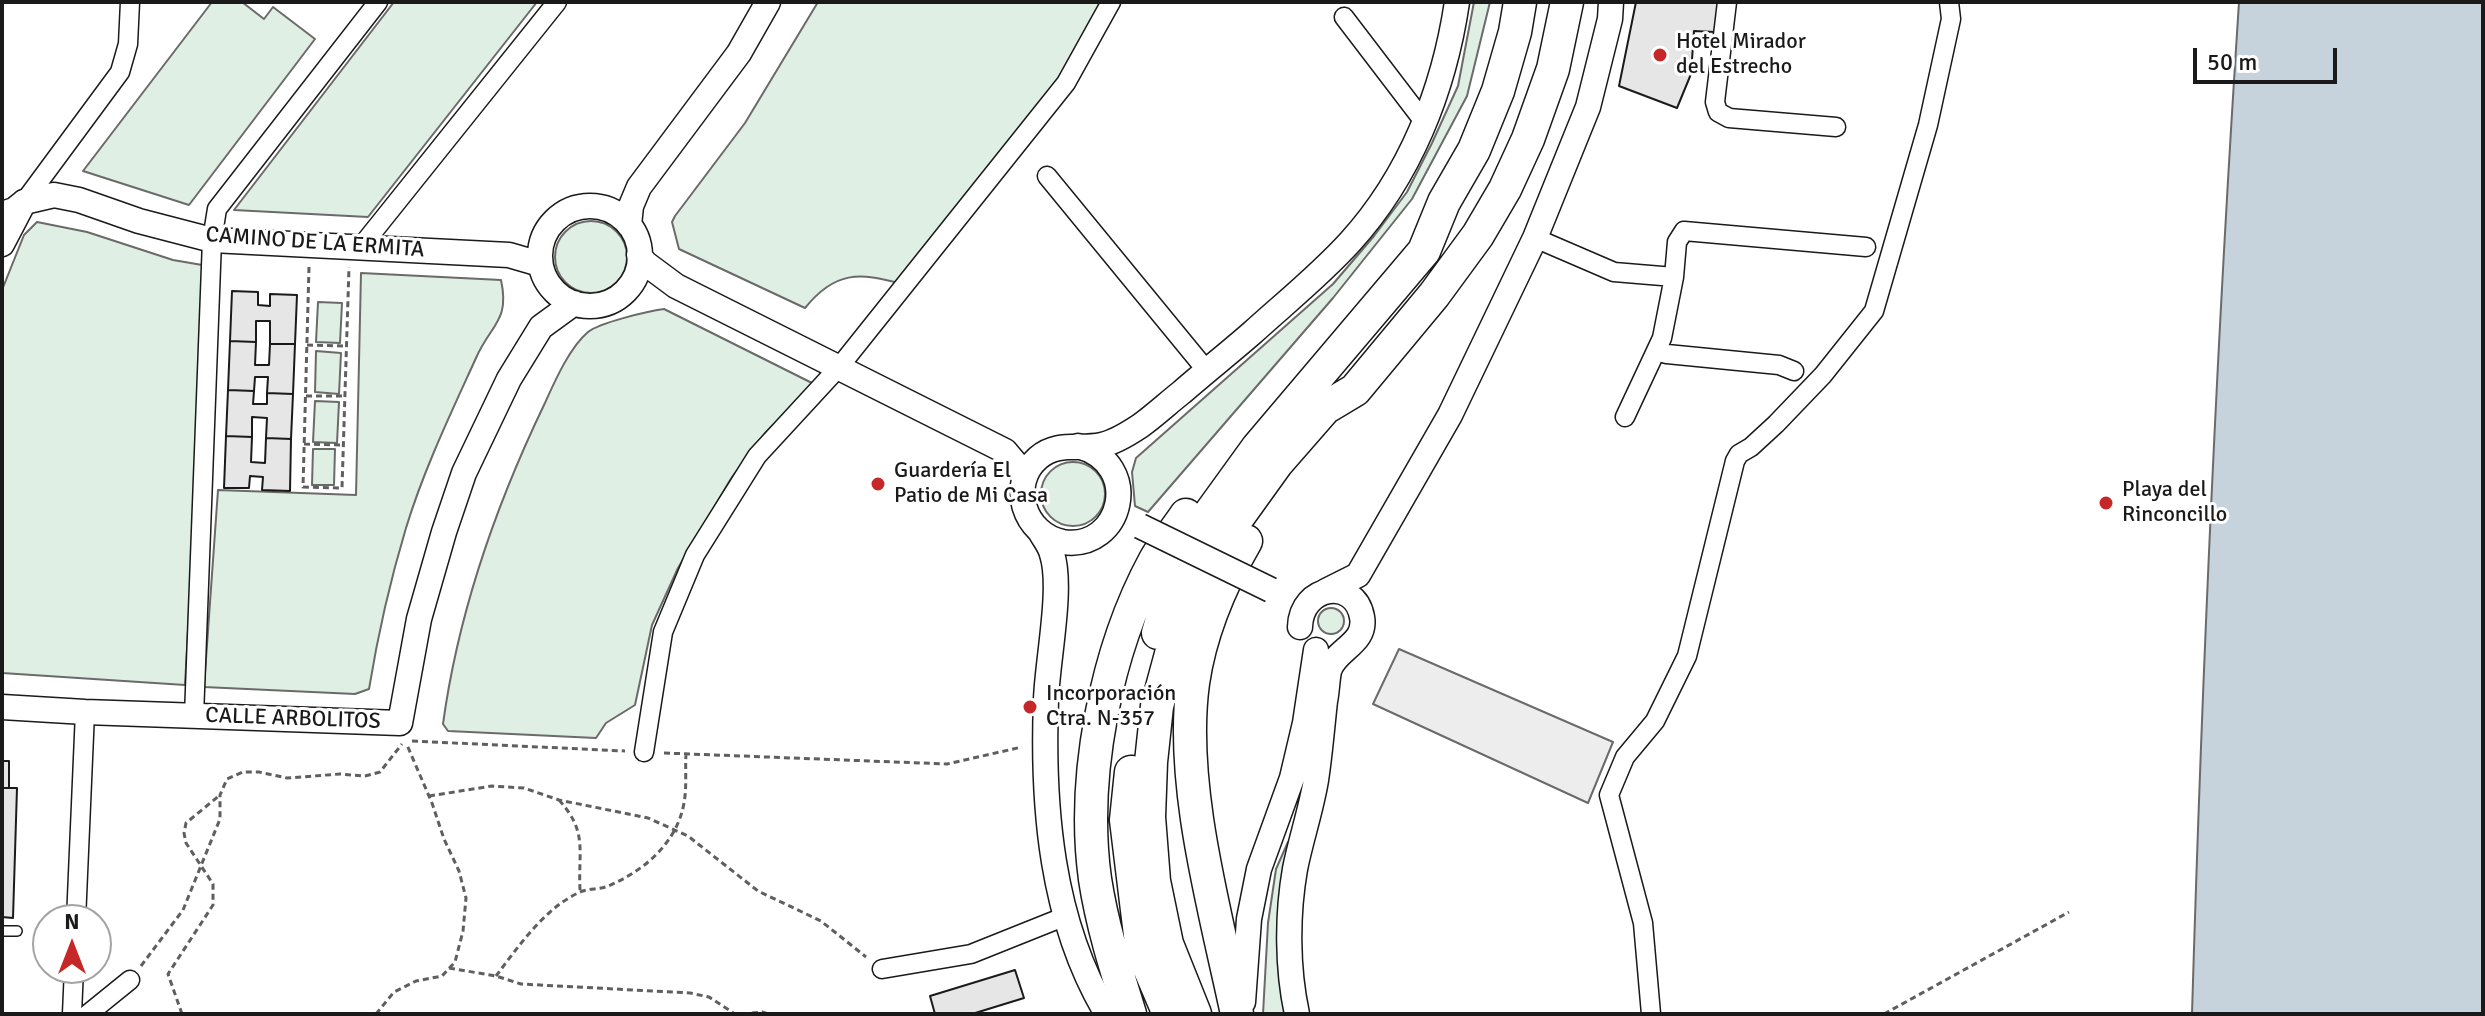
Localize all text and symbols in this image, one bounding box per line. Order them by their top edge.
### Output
place label: Hotel Mirador del Estrecho [1676,29,1806,80]
scale bar [2197,32,2341,82]
marker: Hotel Mirador del Estrecho [1651,46,1669,64]
text: 50 m [2207,47,2257,77]
street label: CAMINO DE LA ERMITA [205,222,425,264]
place label: Guardería El Patio de Mi Casa [894,458,1048,510]
marker: Guardería El Patio de Mi Casa [869,475,887,493]
place label: Playa del Rinconcillo [2122,477,2227,528]
marker: Playa del Rinconcillo [2097,494,2115,512]
place label: Incorporación Ctra. N-357 [1046,681,1176,732]
marker: Incorporación Ctra. N-357 [1021,698,1039,716]
street label: CALLE ARBOLITOS [205,703,381,735]
north arrow [32,904,112,984]
text: N [64,908,80,935]

